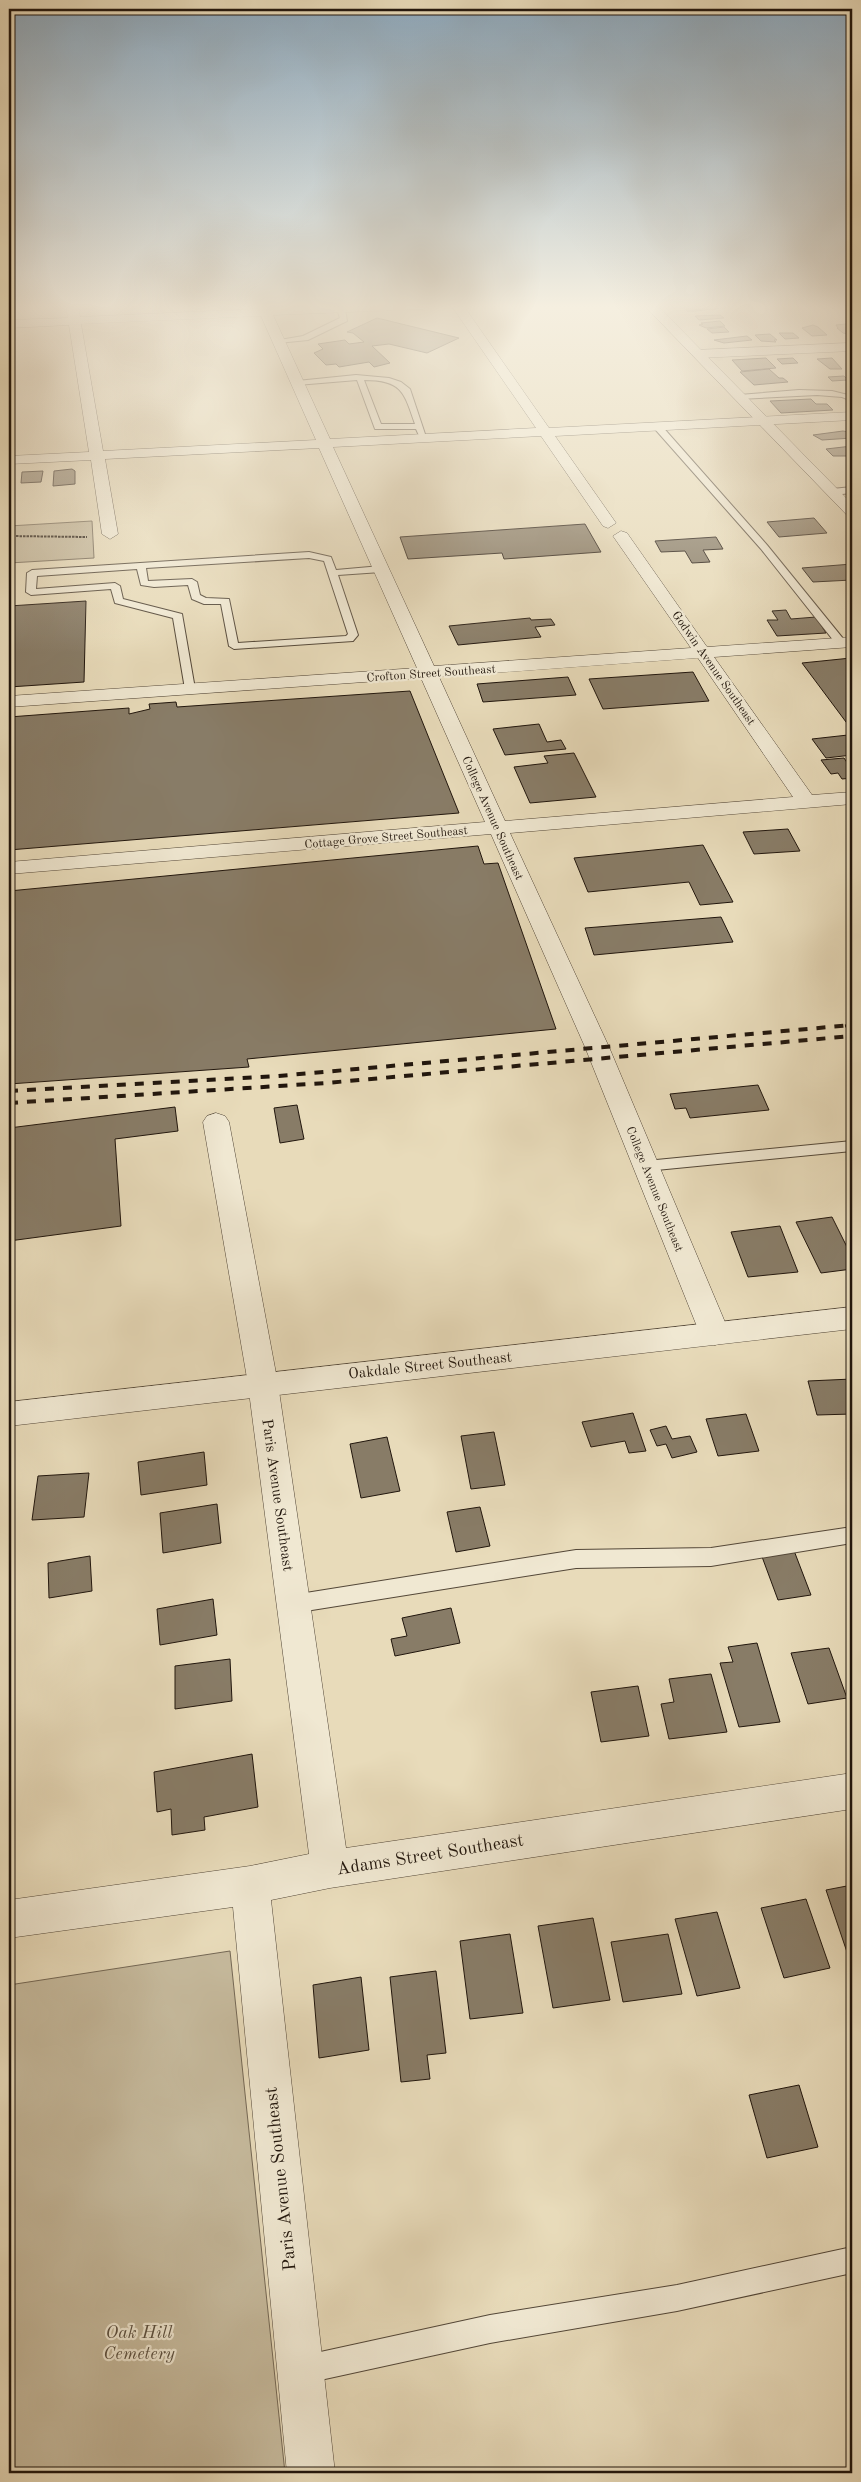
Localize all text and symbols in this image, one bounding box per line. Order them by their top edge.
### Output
street label: Godwin Avenue Southeast [669,609,757,728]
street label: Crofton Street Southeast [366,663,496,684]
street label: College Avenue Southeast [459,755,525,882]
street label: Cottage Grove Street Southeast [304,825,468,851]
street label: College Avenue Southeast [623,1125,685,1254]
street label: Oakdale Street Southeast [348,1350,513,1383]
street label: Paris Avenue Southeast [258,1418,295,1572]
street label: Adams Street Southeast [335,1831,525,1879]
street label: Paris Avenue Southeast [262,2086,300,2272]
park label: Oak Hill Cemetery [103,2324,175,2363]

